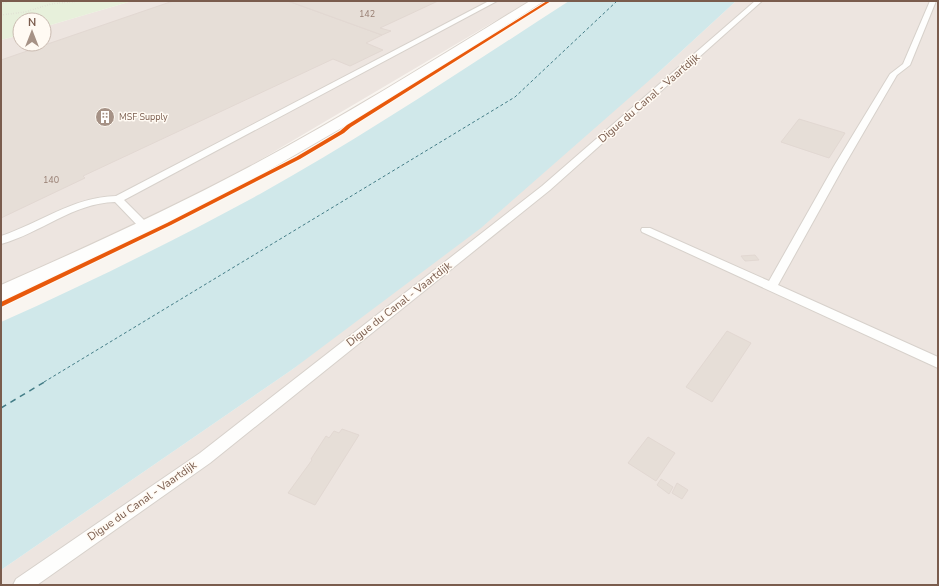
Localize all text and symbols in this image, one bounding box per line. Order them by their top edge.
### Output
house number: 142 [359,8,375,20]
north arrow [12,12,52,52]
text: N [28,15,36,30]
street label: Digue du Canal - Vaartdijk [595,49,703,146]
building icon: MSF Supply [94,106,116,128]
place label: MSF Supply [119,111,168,123]
house number: 140 [43,174,59,186]
street label: Digue du Canal - Vaartdijk [343,258,455,350]
street label: Digue du Canal - Vaartdijk [85,457,200,544]

